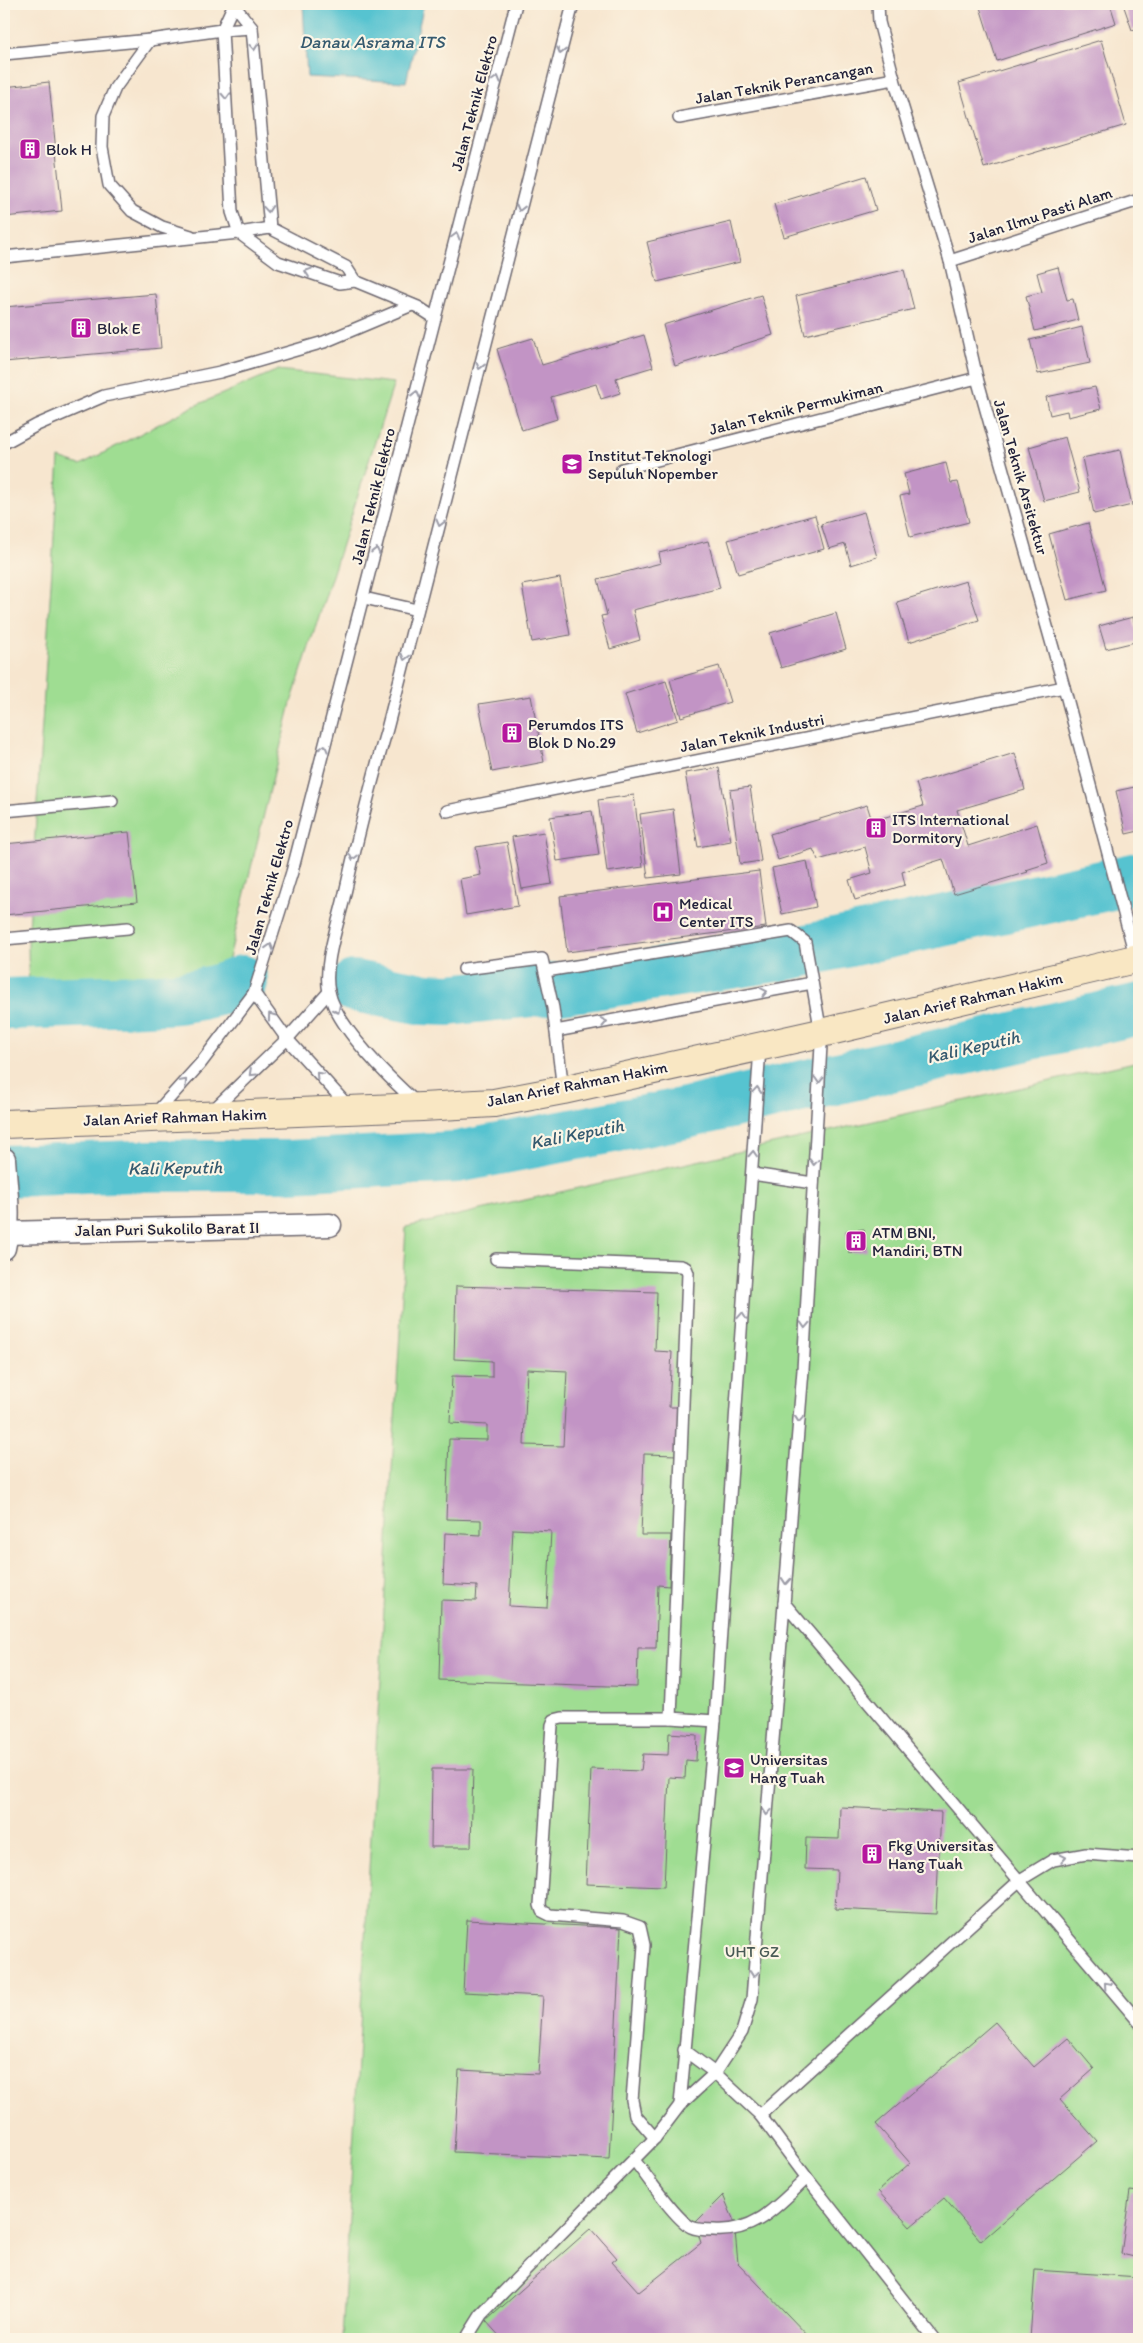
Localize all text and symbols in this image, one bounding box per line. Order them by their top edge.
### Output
water label: Danau Asrama ITS [299,31,447,53]
street label: Jalan Teknik Elektro [447,33,501,173]
one-way arrow [248,43,259,51]
one-way arrow [556,46,567,55]
street label: Jalan Teknik Perancangan [694,58,875,108]
one-way arrow [491,75,502,83]
one-way arrow [220,92,231,100]
building icon: Blok H [18,137,42,161]
place label: Blok H [46,140,92,159]
street label: Jalan Ilmu Pasti Alam [965,183,1115,247]
one-way arrow [516,204,526,212]
one-way arrow [262,205,273,213]
one-way arrow [450,233,460,241]
one-way arrow [304,268,313,278]
building icon: Blok E [69,316,93,340]
place label: Blok E [97,319,141,338]
one-way arrow [475,361,486,370]
street label: Jalan Teknik Permukiman [707,377,885,439]
one-way arrow [410,389,421,398]
street label: Jalan Teknik Arsitektur [990,397,1052,557]
street label: Jalan Teknik Elektro [347,426,399,566]
place label: Institut Teknologi Sepuluh Nopember [588,446,718,483]
school or university icon: Institut Teknologi Sepuluh Nopember [560,452,584,476]
one-way arrow [435,519,446,528]
one-way arrow [370,547,381,556]
one-way arrow [400,653,411,662]
street label: Jalan Teknik Industri [678,710,826,756]
place label: Perumdos ITS Blok D No.29 [528,715,624,752]
building icon: Perumdos ITS Blok D No.29 [500,721,524,745]
one-way arrow [318,745,328,753]
place label: ITS International Dormitory [892,810,1010,847]
building icon: ITS International Dormitory [864,816,888,840]
street label: Jalan Teknik Elektro [241,817,297,957]
one-way arrow [348,852,359,861]
place label: Medical Center ITS [679,894,753,931]
hospital icon: Medical Center ITS [651,900,675,924]
one-way arrow [264,943,274,952]
street label: Jalan Arief Rahman Hakim [881,968,1065,1028]
one-way arrow [760,987,768,998]
one-way arrow [331,1005,341,1014]
one-way arrow [268,1013,276,1022]
one-way arrow [600,1017,609,1027]
water label: Kali Keputih [925,1026,1022,1068]
street label: Jalan Arief Rahman Hakim [485,1057,669,1111]
one-way arrow [249,1067,258,1076]
one-way arrow [316,1072,325,1081]
one-way arrow [814,1076,825,1084]
one-way arrow [178,1079,187,1088]
one-way arrow [751,1086,762,1094]
street label: Jalan Arief Rahman Hakim [83,1104,268,1130]
water label: Kali Keputih [529,1114,626,1154]
one-way arrow [747,1150,758,1158]
water label: Kali Keputih [128,1156,223,1180]
one-way arrow [809,1159,820,1167]
street label: Jalan Puri Sukolilo Barat II [75,1218,259,1240]
place label: ATM BNI, Mandiri, BTN [872,1223,963,1260]
building icon: ATM BNI, Mandiri, BTN [844,1229,868,1253]
one-way arrow [737,1312,748,1320]
one-way arrow [800,1321,811,1329]
one-way arrow [794,1415,805,1423]
one-way arrow [781,1577,792,1585]
place label: Universitas Hang Tuah [750,1750,828,1787]
school or university icon: Universitas Hang Tuah [722,1756,746,1780]
one-way arrow [762,1809,773,1817]
place label: Fkg Universitas Hang Tuah [888,1836,994,1873]
building icon: Fkg Universitas Hang Tuah [860,1842,884,1866]
one-way arrow [1059,1854,1068,1864]
park label: UHT GZ [725,1942,779,1961]
one-way arrow [749,1971,760,1979]
one-way arrow [1104,1982,1113,1991]

